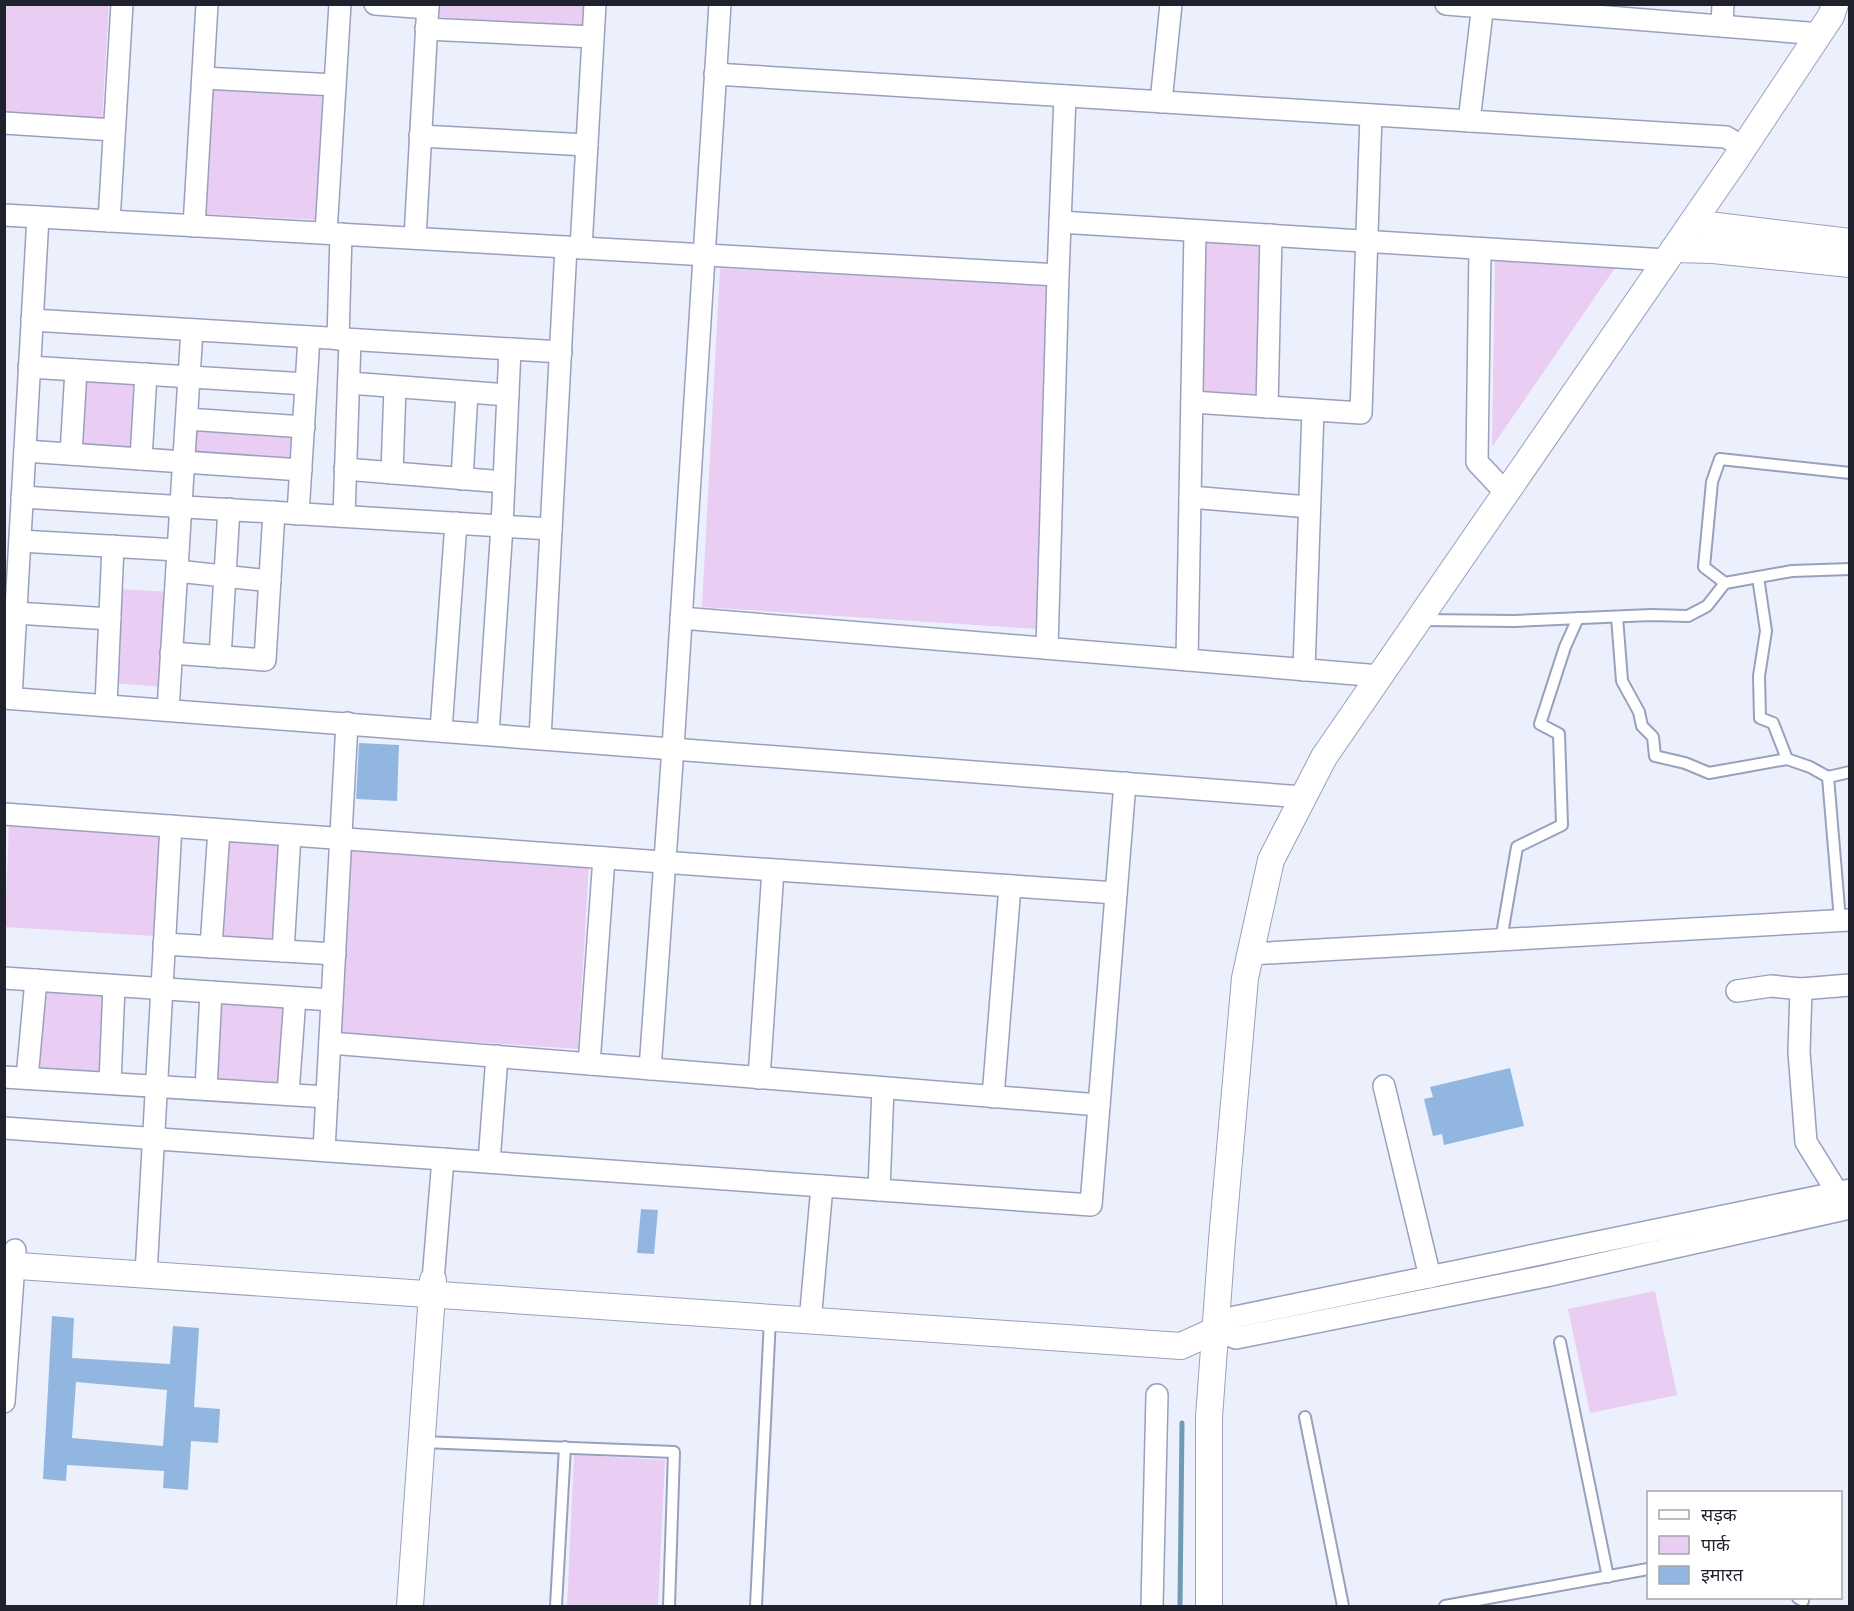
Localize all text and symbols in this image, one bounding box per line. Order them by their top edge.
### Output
legend [1647,1491,1842,1599]
text: सड़क [1701,1505,1738,1526]
text: पार्क [1701,1534,1731,1556]
text: इमारत [1701,1565,1744,1586]

